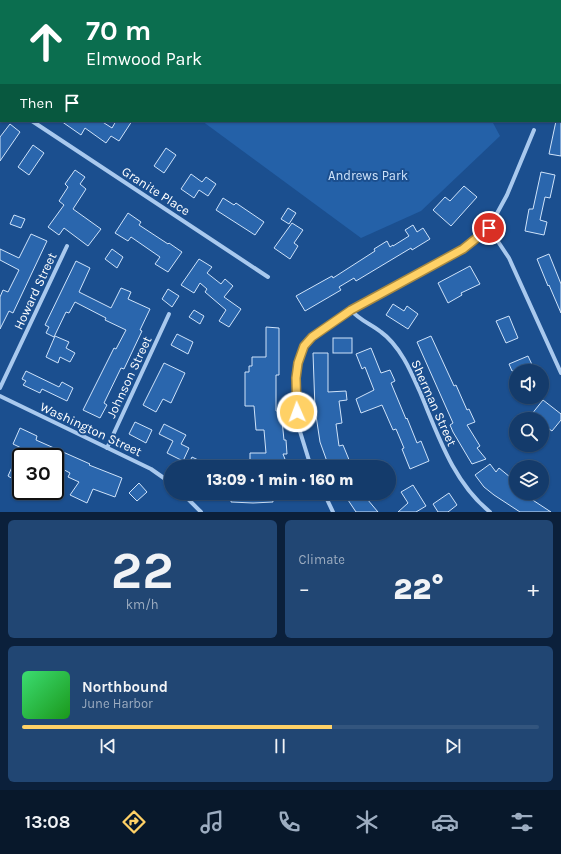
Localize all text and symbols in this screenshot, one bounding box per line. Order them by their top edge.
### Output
text: 70 m [86,14,151,47]
icon: ahead [20,16,72,68]
text: Elmwood Park [86,48,202,70]
icon: arrive [61,92,83,114]
text: Then [20,94,53,112]
street label: Granite Place [119,163,193,219]
park label: Andrews Park [328,168,408,183]
pin [472,211,506,245]
icon: arrive [478,217,500,239]
street label: Howard Street [11,250,59,332]
street label: Johnson Street [103,334,155,420]
street label: Sherman Street [408,357,460,449]
map controls [509,364,549,500]
button: sound [509,364,549,404]
position arrow [276,391,318,433]
street label: Washington Street [38,399,144,459]
button: search [509,412,549,452]
speed limit sign: 30 [12,448,64,500]
button: layers [509,460,549,500]
text: 13:09 · 1 min · 160 m [206,471,354,489]
text: 22 [111,540,174,601]
text: Climate [299,552,345,567]
text: 22° [393,571,444,607]
text: − [299,576,310,602]
text: + [527,576,539,602]
text: km/h [126,597,159,612]
text: Northbound [82,678,168,696]
text: June Harbor [82,696,153,711]
icon: previous [97,735,119,757]
icon: pause [269,735,291,757]
icon: next [442,735,464,757]
icon: directions [120,808,148,836]
icon: music [198,808,226,836]
icon: phone [275,808,303,836]
icon: climate [353,808,381,836]
icon: car [431,808,459,836]
icon: filters [508,808,536,836]
text: 13:08 [25,811,70,833]

